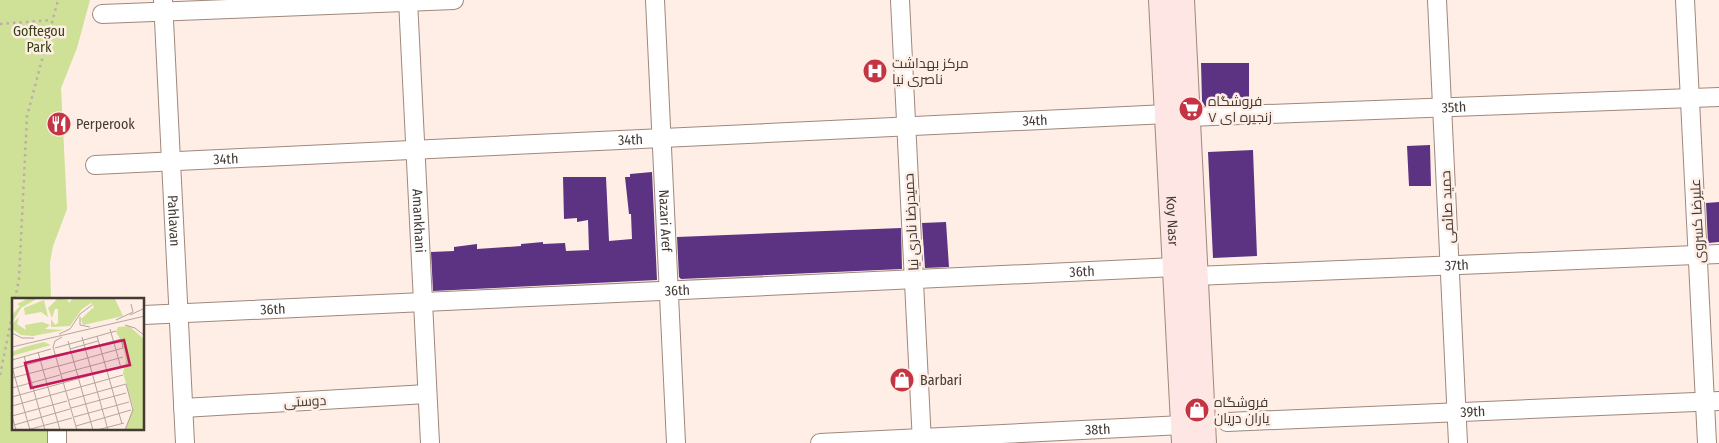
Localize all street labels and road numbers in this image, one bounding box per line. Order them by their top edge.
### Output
street label: 35th [1441,99,1466,116]
street label: 34th [1022,112,1048,130]
street label: 34th [618,131,643,149]
street label: 34th [213,150,239,168]
street label: حمید صائمی [1437,170,1458,244]
street label: حمیدرضا نادری نیا [900,173,923,271]
street label: علیرضا کسروی [1687,178,1708,264]
street label: Amankhani [408,188,429,253]
street label: Nazari Aref [655,189,675,254]
street label: Pahlavan [164,195,183,247]
street label: Koy Nasr [1162,195,1182,246]
street label: 37th [1444,257,1469,275]
street label: 36th [1069,263,1095,281]
street label: 36th [664,282,690,300]
street label: 36th [260,300,286,319]
street label: دوستی [283,392,327,411]
street label: 39th [1460,403,1486,421]
street label: 38th [1085,421,1111,439]

